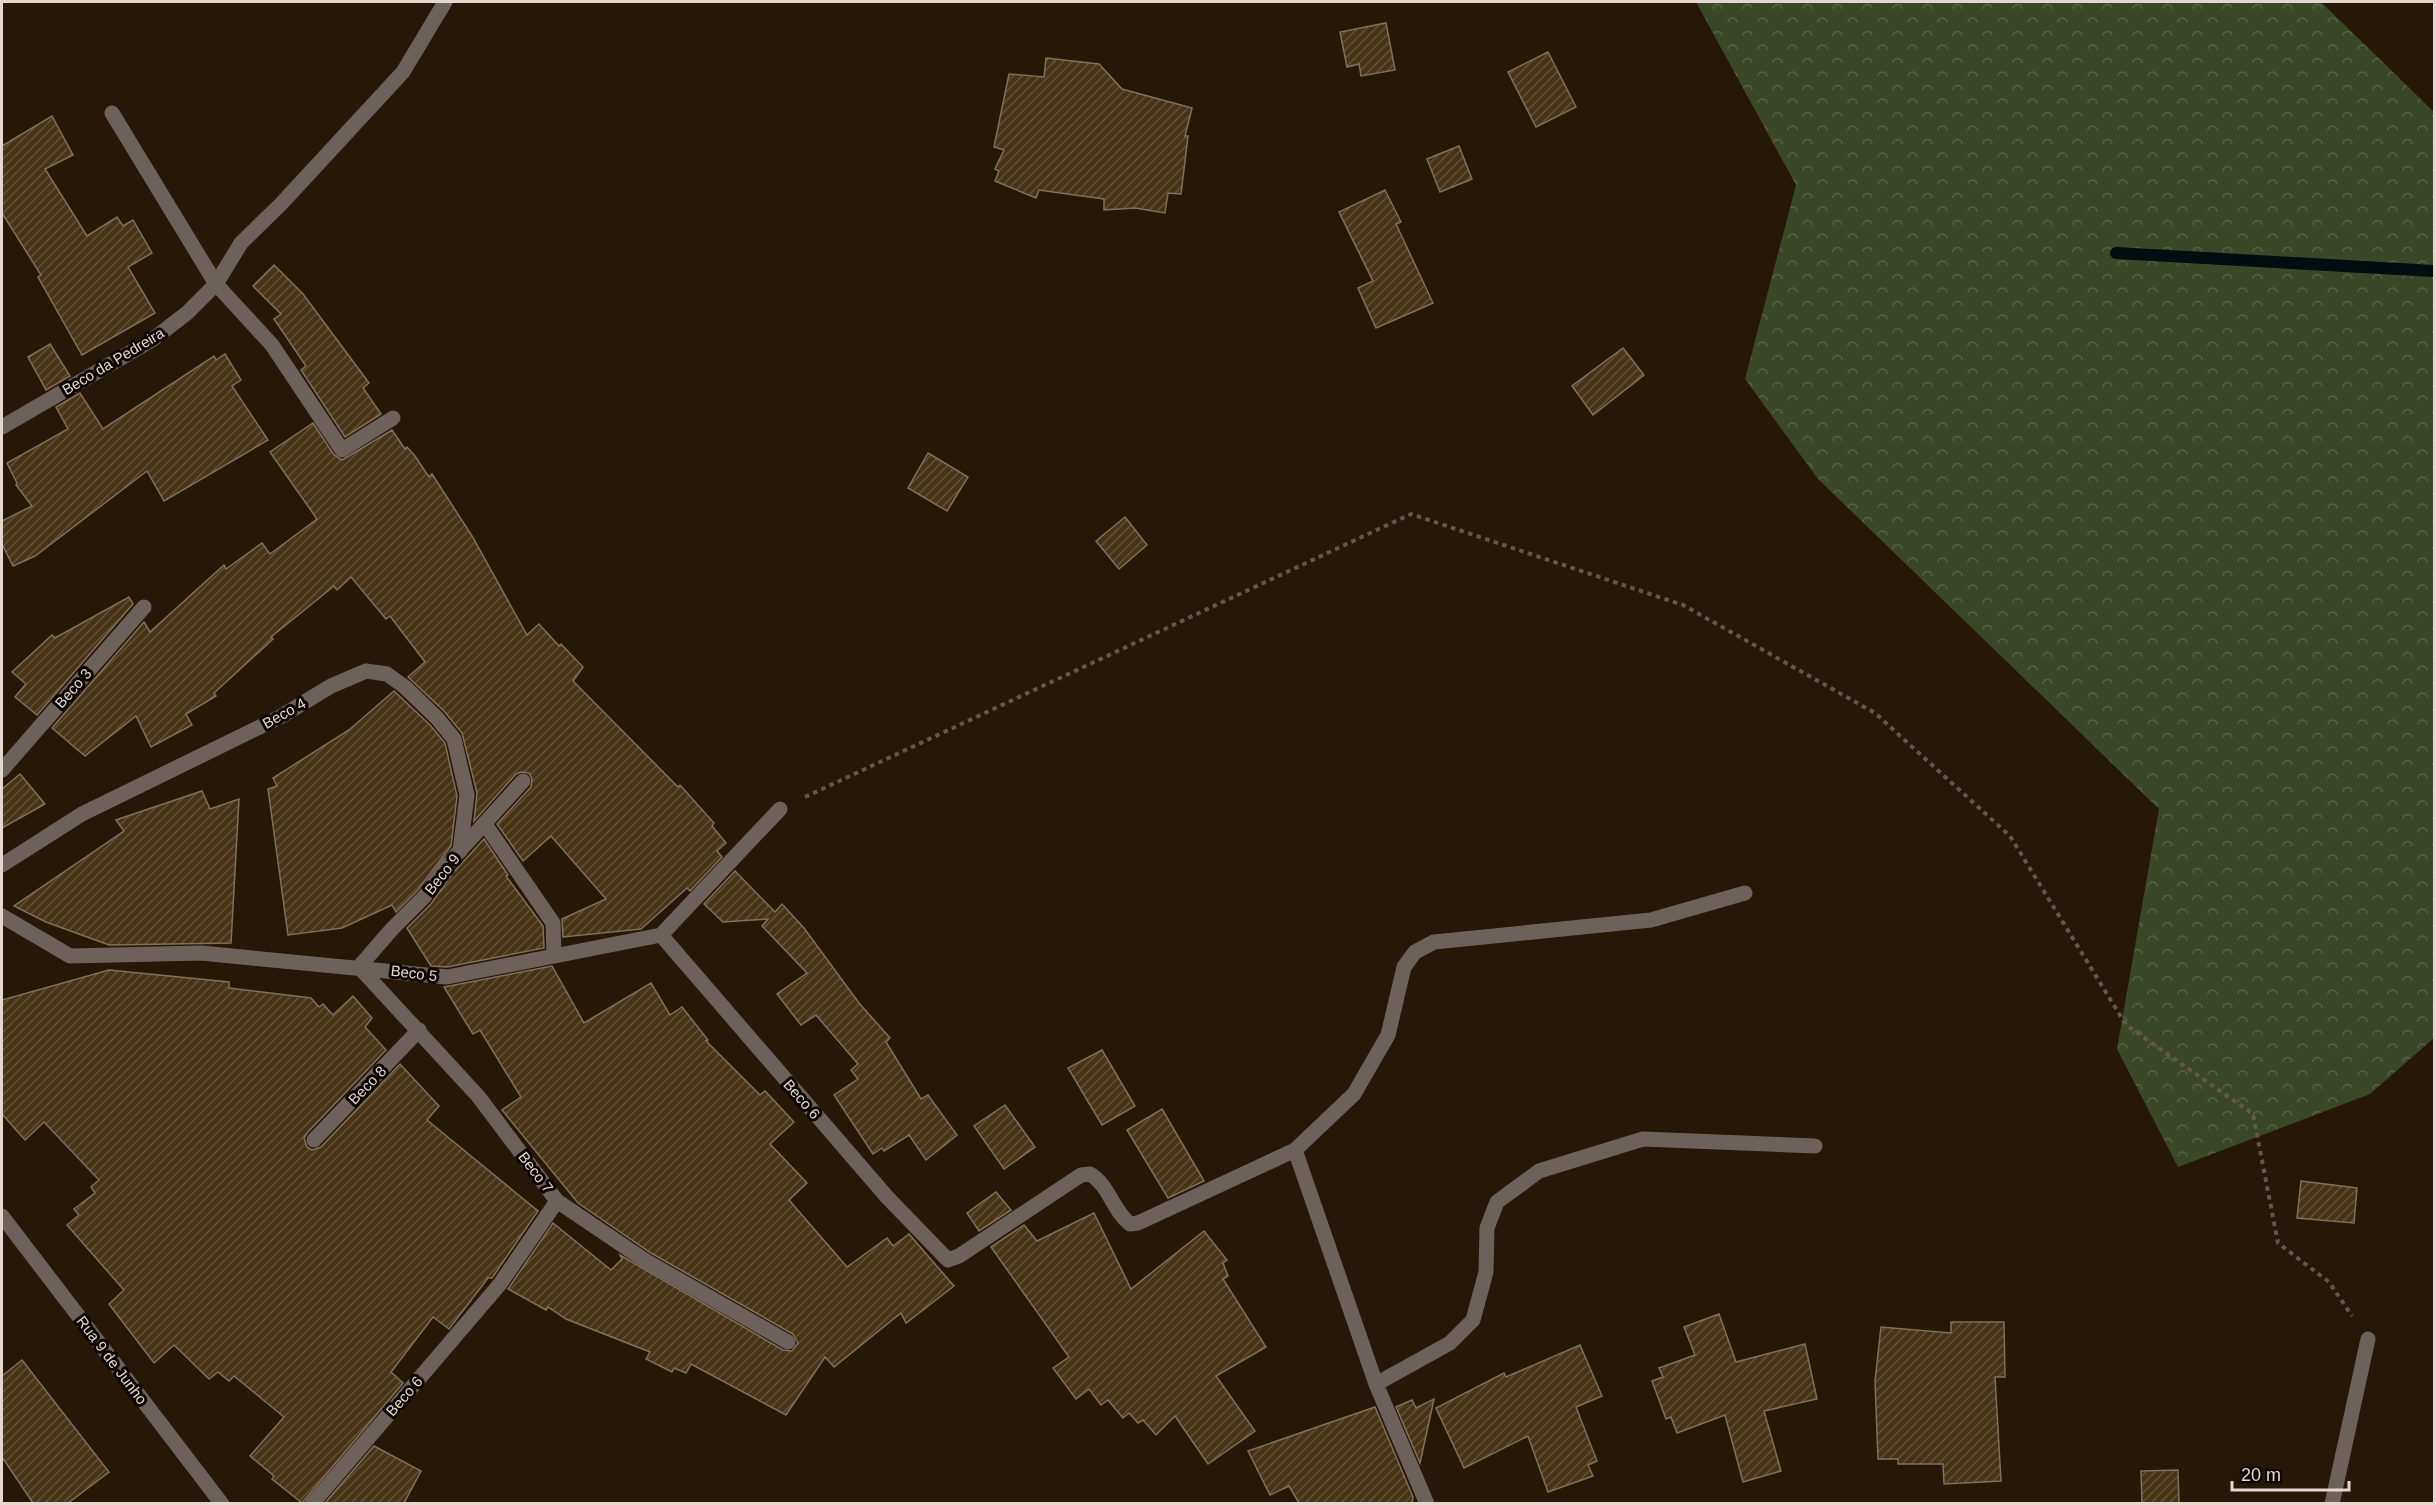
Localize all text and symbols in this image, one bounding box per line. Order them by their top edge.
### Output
street label: Beco da Pedreira [59,324,168,398]
street label: Beco 3 [51,665,95,711]
street label: Beco 4 [259,694,309,732]
street label: Beco 9 [421,850,463,898]
street label: Beco 5 [390,962,438,984]
street label: Beco 8 [345,1062,389,1108]
street label: Beco 6 [780,1076,824,1122]
street label: Beco 7 [515,1148,557,1196]
street label: Rua 9 de Junho [73,1313,151,1407]
street label: Beco 6 [382,1373,426,1419]
scale bar [2232,1454,2349,1492]
text: 20 m [2241,1465,2281,1485]

